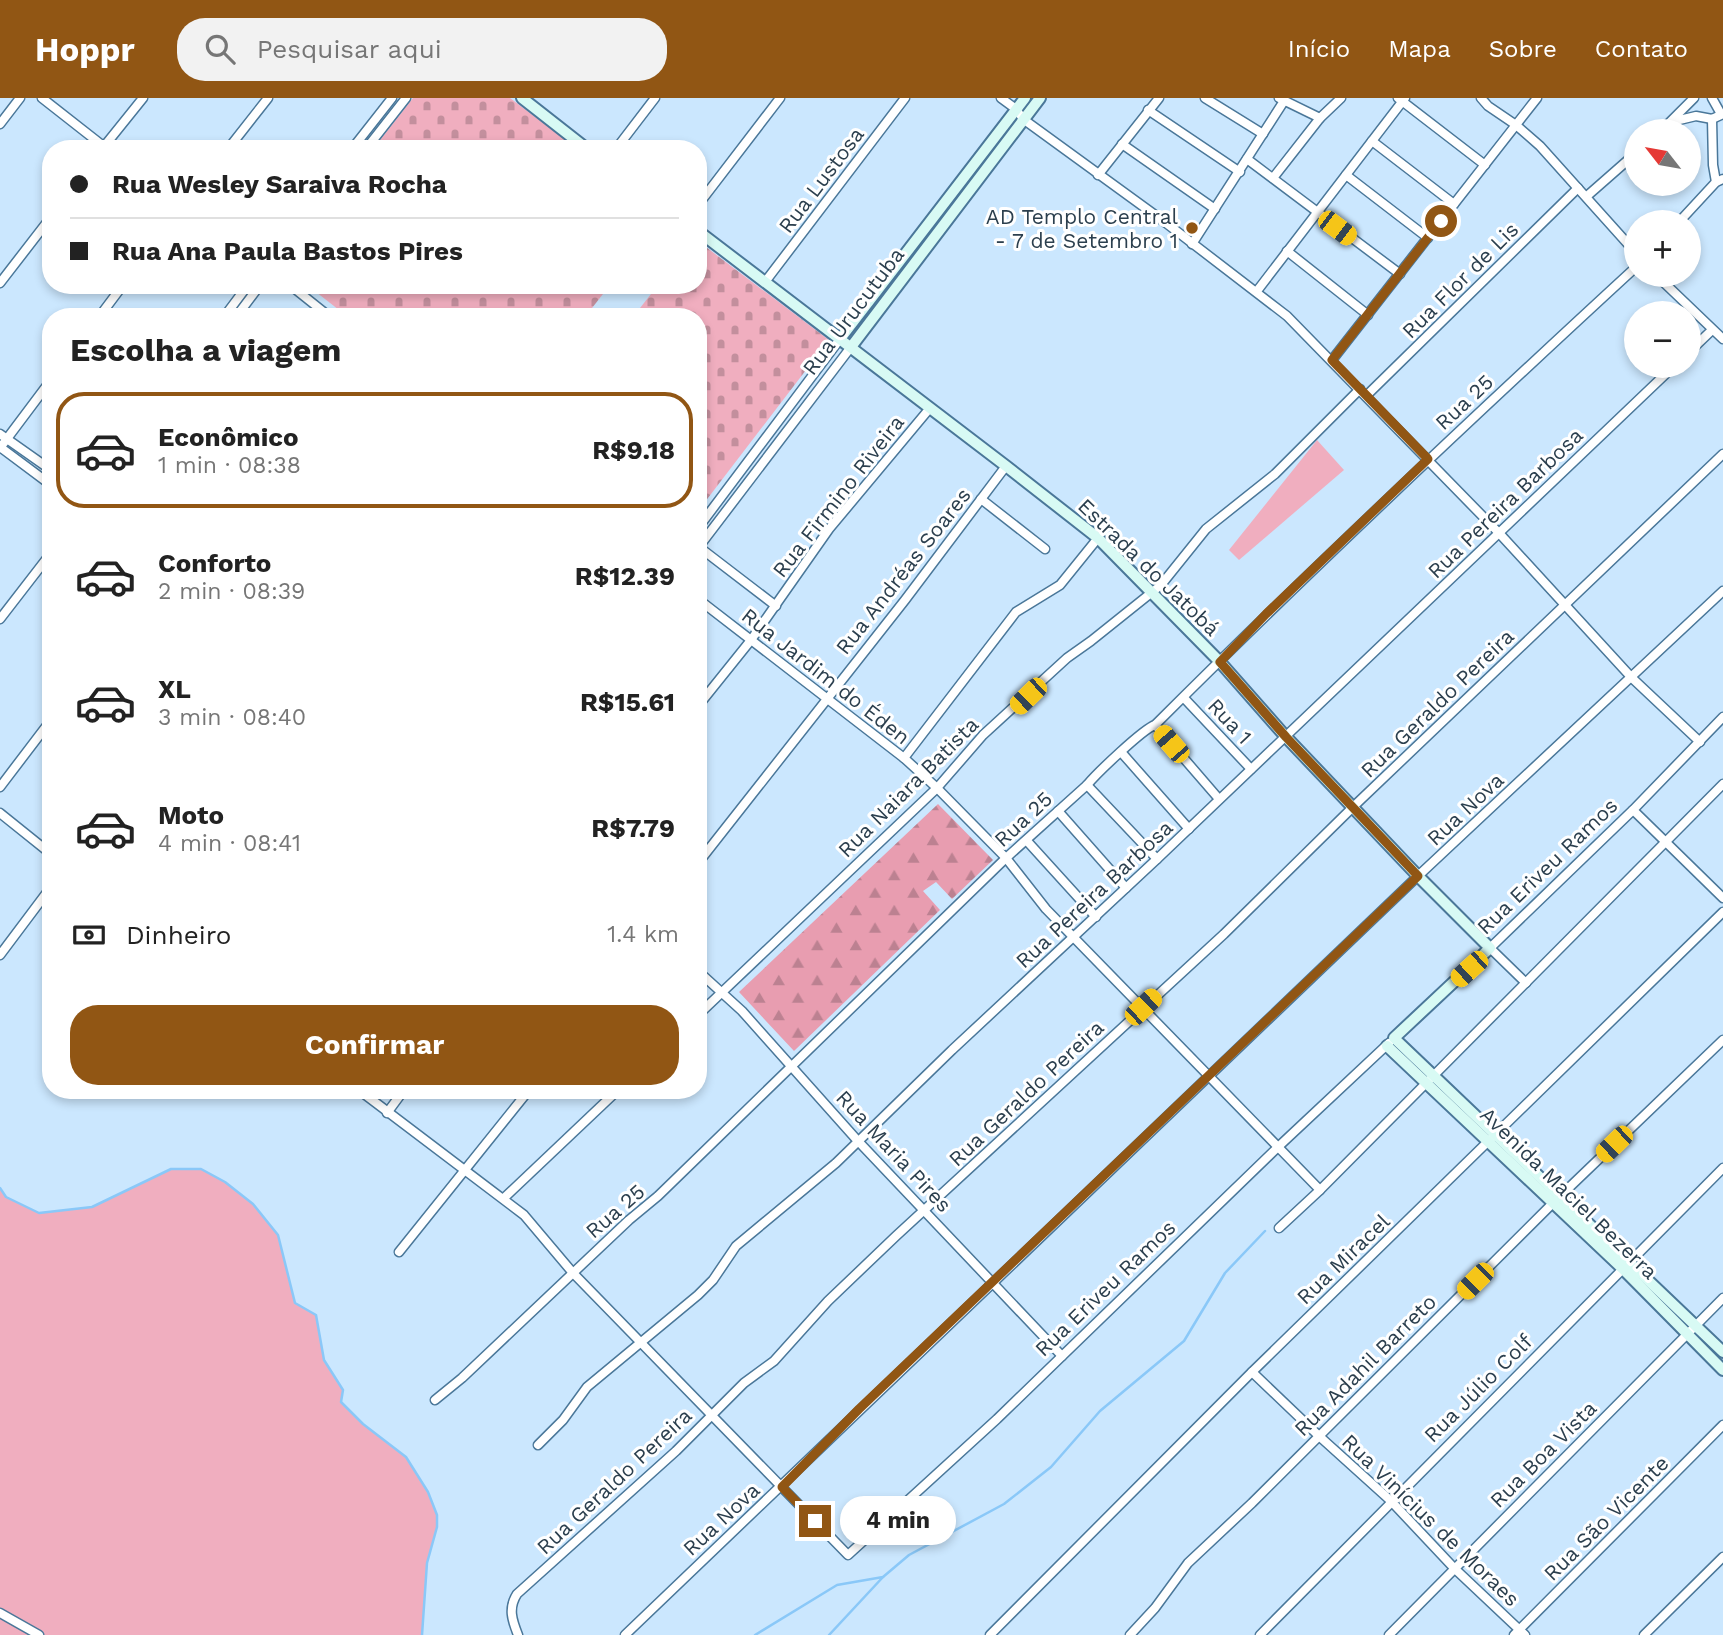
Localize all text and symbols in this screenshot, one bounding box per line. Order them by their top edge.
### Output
search box [177,18,667,81]
text: Hoppr [35,30,135,69]
icon: search [201,30,239,68]
text: Pesquisar aqui [257,34,442,64]
text: Início [1288,35,1350,63]
text: Mapa [1388,35,1451,63]
text: Sobre [1489,35,1557,63]
text: Contato [1595,35,1688,63]
north arrow [1624,119,1701,196]
map controls [1624,119,1701,378]
street label: Rua Lustosa [773,122,869,238]
text: Rua Wesley Saraiva Rocha [112,169,447,199]
place label: AD Templo Central - 7 de Setembro 1 [986,204,1179,253]
route start [1425,205,1457,237]
car [1314,207,1361,249]
button: + [1624,210,1701,287]
street label: Rua Flor de Lis [1397,217,1523,343]
marker: AD Templo Central - 7 de Setembro 1 [1184,220,1200,236]
text: Rua Ana Paula Bastos Pires [112,236,463,266]
street label: Rua Urucutuba [797,242,909,380]
button: − [1624,301,1701,378]
text: Escolha a viagem [70,331,341,369]
street label: Rua 25 [1430,369,1498,435]
street label: Rua Firmino Riveira [767,410,909,582]
icon: car [74,419,137,482]
text: Econômico [158,422,299,452]
street label: Rua Pereira Barbosa [1422,423,1588,583]
text: R$9.18 [592,435,675,465]
text: 1 min · 08:38 [158,452,301,479]
street label: Rua Andréas Soares [830,483,976,659]
street label: Estrada do Jatobá [1073,493,1225,641]
icon: car [74,545,137,608]
text: Conforto [158,548,271,578]
text: R$12.39 [575,561,675,591]
text: 2 min · 08:39 [158,578,305,605]
street label: Rua Jardim do Éden [737,603,915,749]
street label: Rua Geraldo Pereira [1355,623,1519,782]
icon: car [74,671,137,734]
text: XL [158,674,191,704]
car [1006,674,1051,718]
text: R$15.61 [580,687,675,717]
street label: Rua 1 [1203,693,1257,749]
text: 3 min · 08:40 [158,704,306,731]
street label: Rua Naiara Batista [833,712,983,862]
car [1150,721,1193,767]
street label: Rua Nova [1422,767,1509,851]
street label: Rua 25 [989,786,1057,852]
street label: Rua Eriveu Ramos [1472,793,1622,939]
icon: car [74,797,137,860]
text: Moto [158,800,224,830]
text: R$7.79 [591,813,675,843]
street label: Rua Pereira Barbosa [1010,815,1178,973]
text: 4 min · 08:41 [158,830,301,857]
icon: cash [70,916,108,954]
text: Dinheiro [126,920,231,950]
text: 1.4 km [607,921,679,948]
car [1447,947,1492,991]
car [1121,985,1166,1029]
button: Confirmar [70,1005,679,1085]
street label: Rua Geraldo Pereira [943,1015,1109,1171]
street label: Rua Maria Pires [831,1085,957,1217]
street label: Avenida Maciel Bezerra [1475,1102,1663,1284]
car [1592,1122,1637,1166]
street label: Rua 25 [580,1179,650,1243]
street label: Rua Miracel [1291,1208,1395,1309]
street label: Rua Eriveu Ramos [1030,1215,1180,1361]
car [1453,1259,1498,1303]
street label: Rua Adahil Barreto [1289,1289,1441,1441]
street label: Rua Júlio Colf [1419,1329,1537,1447]
street label: Rua Boa Vista [1485,1395,1602,1512]
street label: Rua Geraldo Pereira [531,1403,697,1559]
street label: Rua Vinícius de Moraes [1337,1429,1525,1611]
street label: Rua São Vicente [1538,1450,1674,1586]
street label: Rua Nova [678,1477,765,1561]
callout: 4 min [840,1496,955,1546]
route end [799,1505,831,1537]
text: 4 min [866,1507,930,1534]

